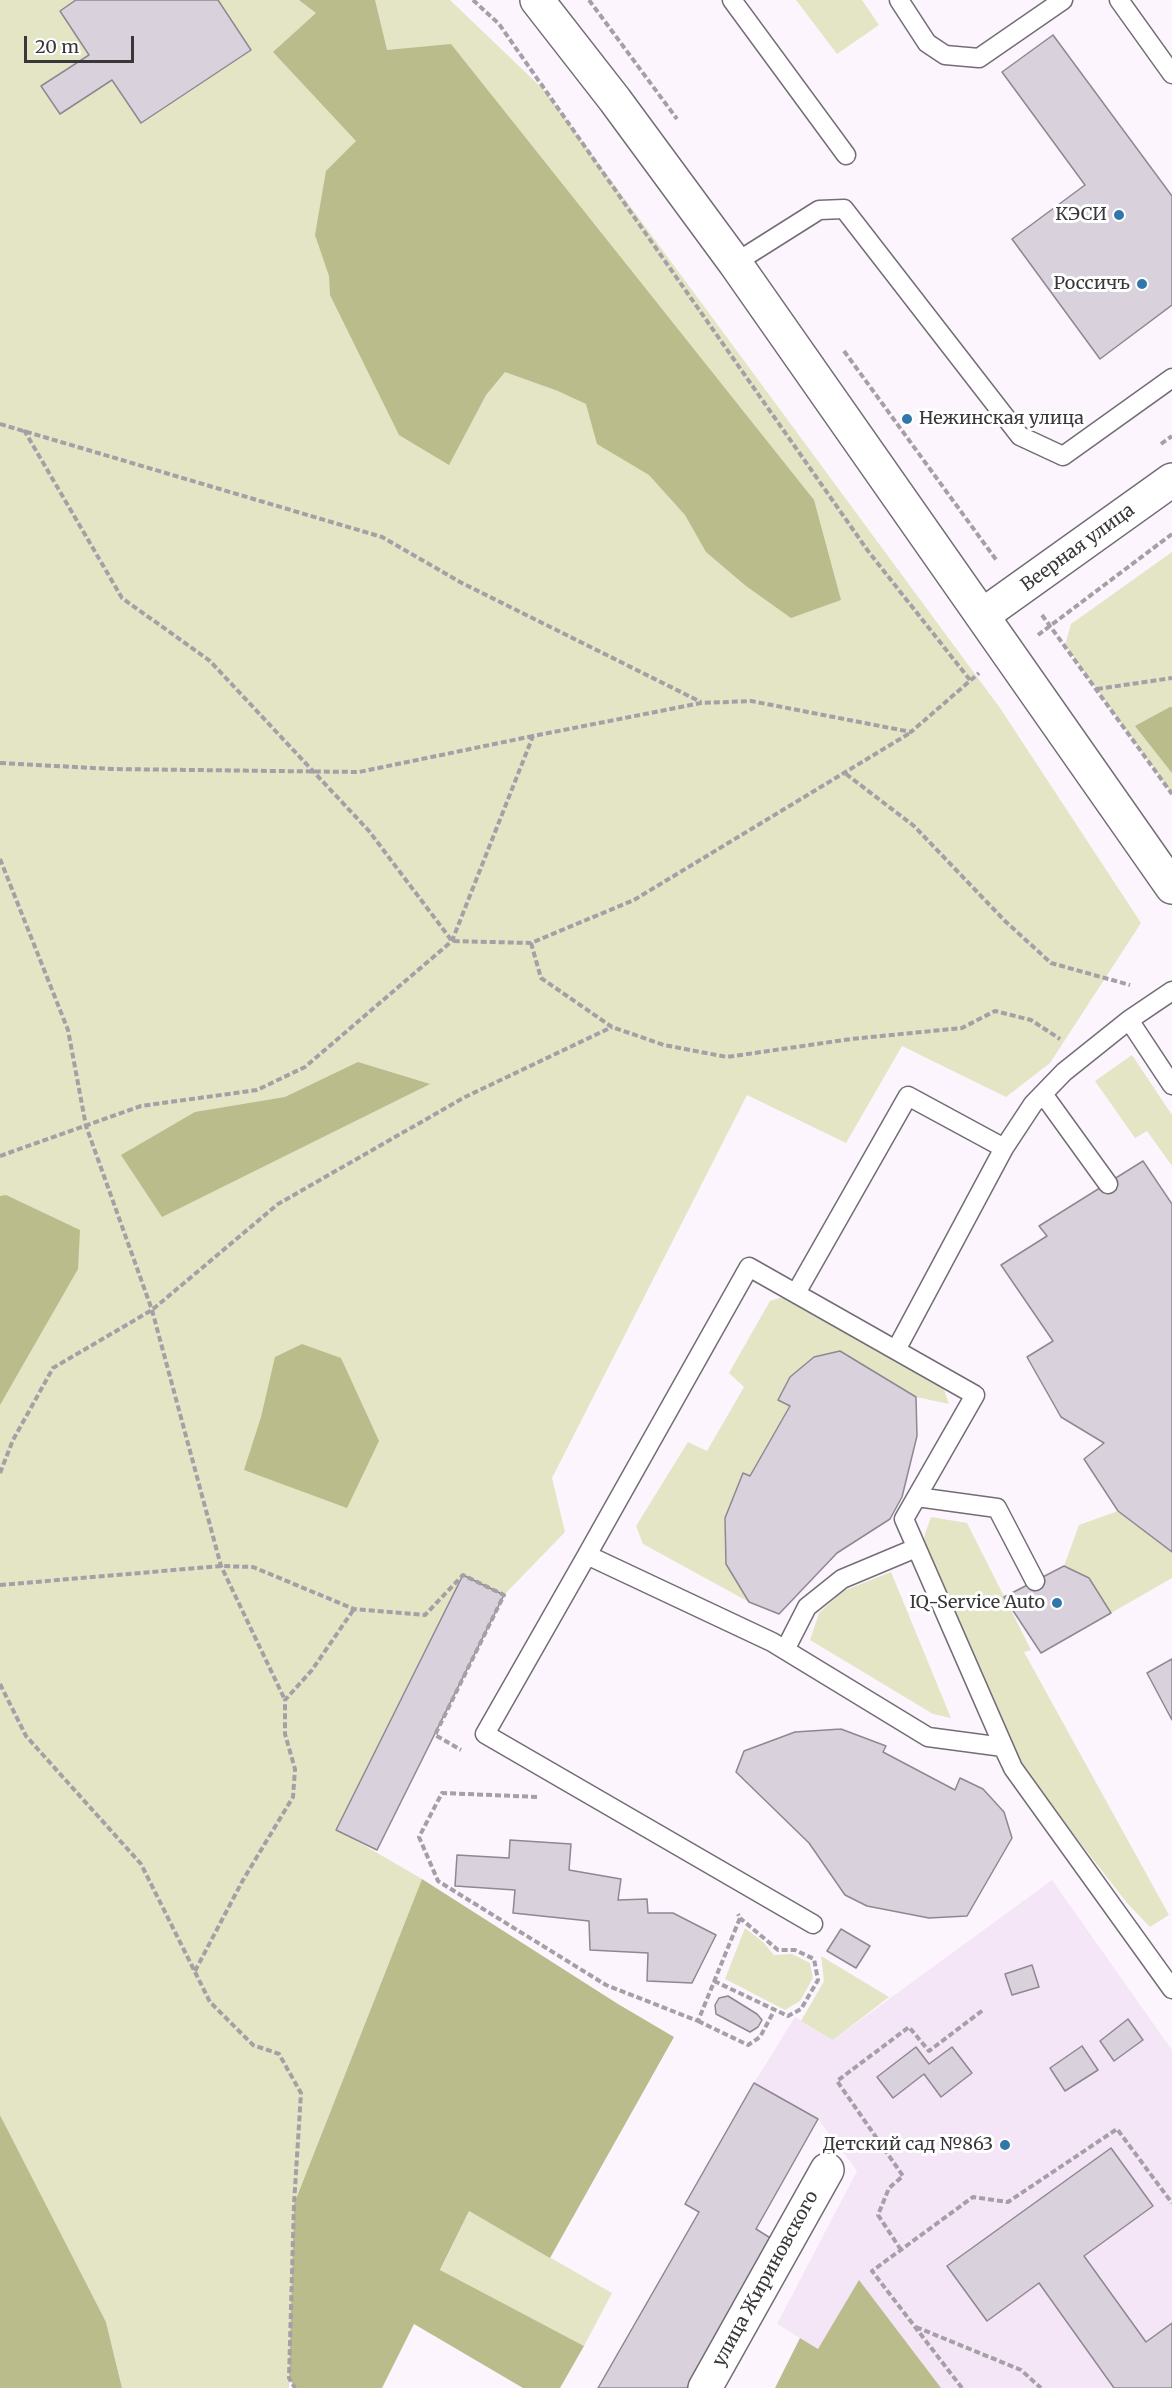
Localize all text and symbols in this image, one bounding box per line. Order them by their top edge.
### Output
scale bar [27,24,136,62]
text: 20 m [35,35,79,58]
place label: КЭСИ [1055,204,1107,226]
marker: КЭСИ [1112,208,1126,222]
place label: Россичъ [1053,273,1130,295]
marker: Россичъ [1135,277,1149,291]
place label: Нежинская улица [919,408,1084,430]
marker: Нежинская улица [900,412,914,426]
street label: Веерная улица [1017,500,1139,596]
place label: IQ-Service Auto [910,1592,1045,1614]
marker: IQ-Service Auto [1050,1596,1064,1610]
place label: Детский сад №863 [823,2134,993,2156]
marker: Детский сад №863 [998,2138,1012,2152]
street label: улица Жириновского [709,2187,823,2371]

